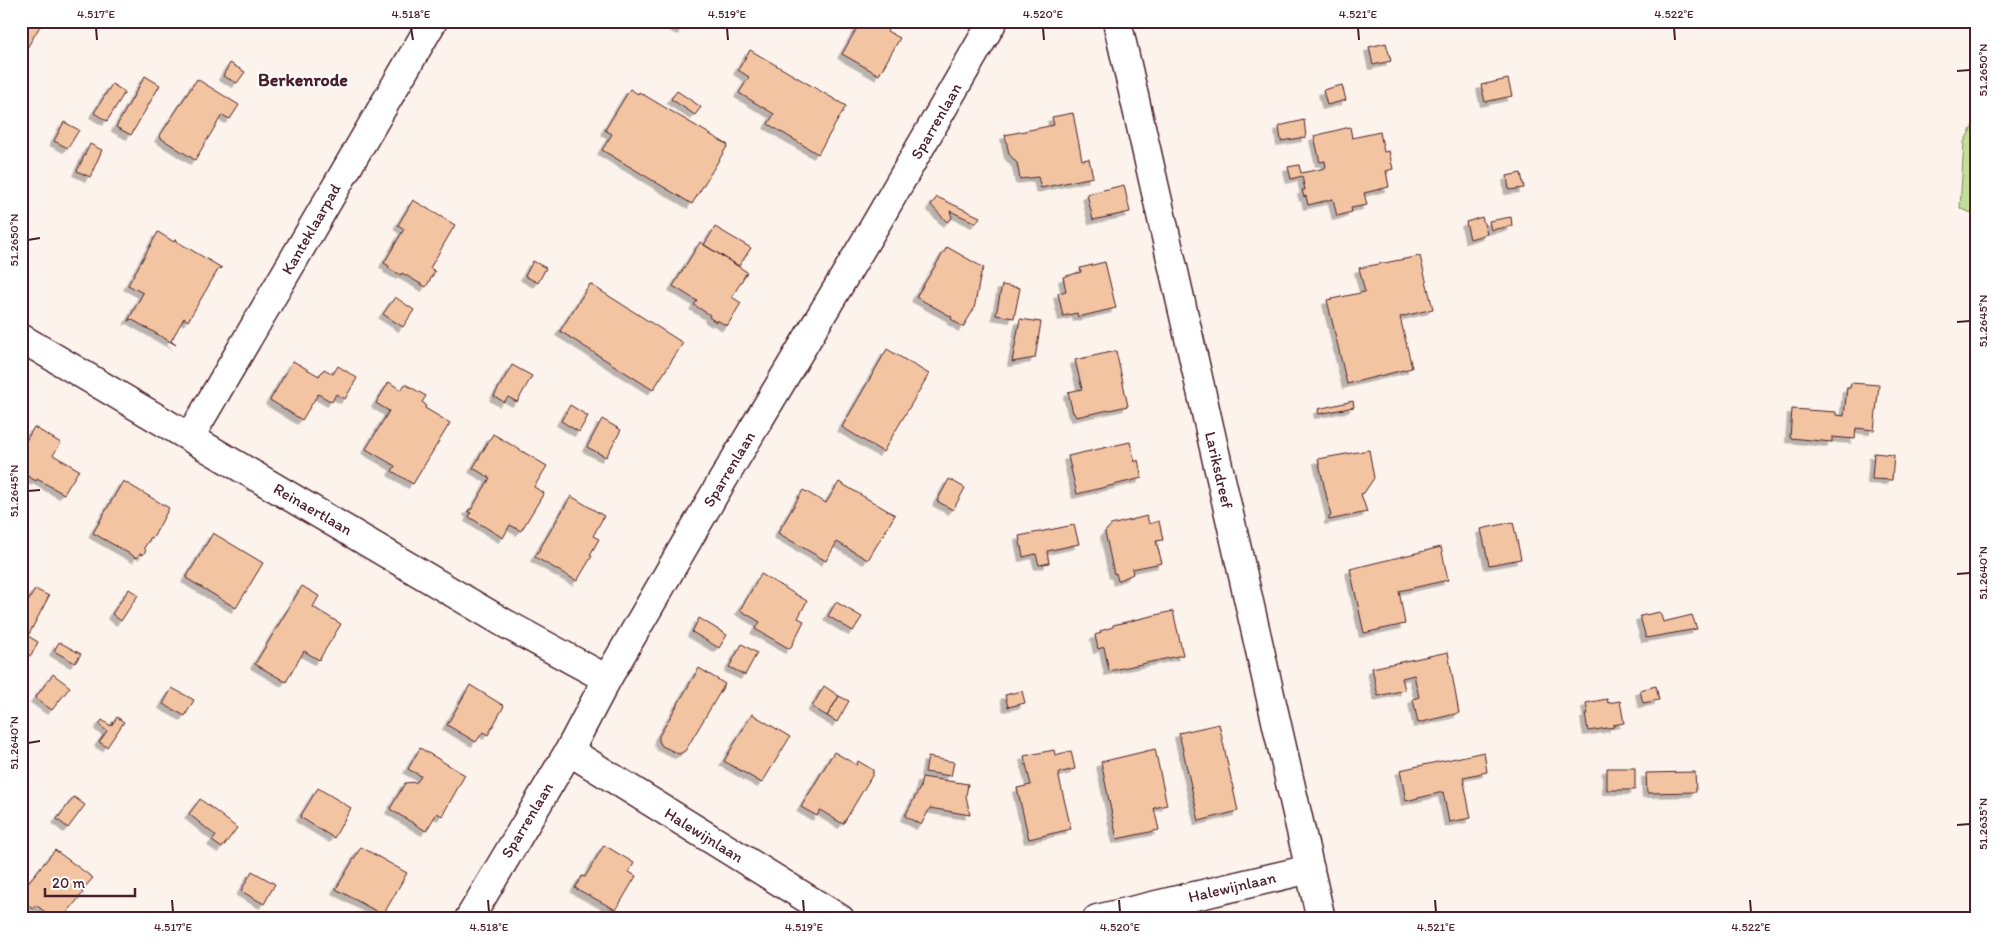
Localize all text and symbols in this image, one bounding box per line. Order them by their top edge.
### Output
text: 4.517°E [77,7,115,21]
text: 4.518°E [392,7,431,21]
text: 4.519°E [708,7,747,21]
text: 4.520°E [1023,7,1064,21]
text: 4.521°E [1339,7,1378,21]
text: 4.522°E [1654,7,1694,21]
text: 51.2650°N [1976,44,1990,96]
district label: Berkenrode [258,69,348,91]
street label: Sparrenlaan [907,79,965,163]
street label: Kanteklaarpad [277,180,345,278]
text: 51.2650°N [7,214,21,266]
text: 51.2645°N [1976,295,1990,347]
street label: Sparrenlaan [699,428,759,510]
street label: Lariksdreef [1201,430,1237,511]
text: 51.2645°N [7,465,21,517]
street label: Reinaertlaan [270,479,356,539]
text: 51.2640°N [1976,546,1990,600]
text: 51.2640°N [7,716,21,770]
street label: Sparrenlaan [497,779,557,861]
text: 51.2635°N [1976,798,1990,850]
street label: Halewijnlaan [661,803,747,867]
scale bar [45,865,135,897]
street label: Halewijnlaan [1186,868,1278,906]
text: 20 m [52,874,86,892]
text: 4.517°E [154,920,192,934]
text: 4.518°E [470,920,509,934]
text: 4.519°E [785,920,824,934]
text: 4.520°E [1100,920,1141,934]
text: 4.521°E [1417,920,1456,934]
text: 4.522°E [1731,920,1771,934]

